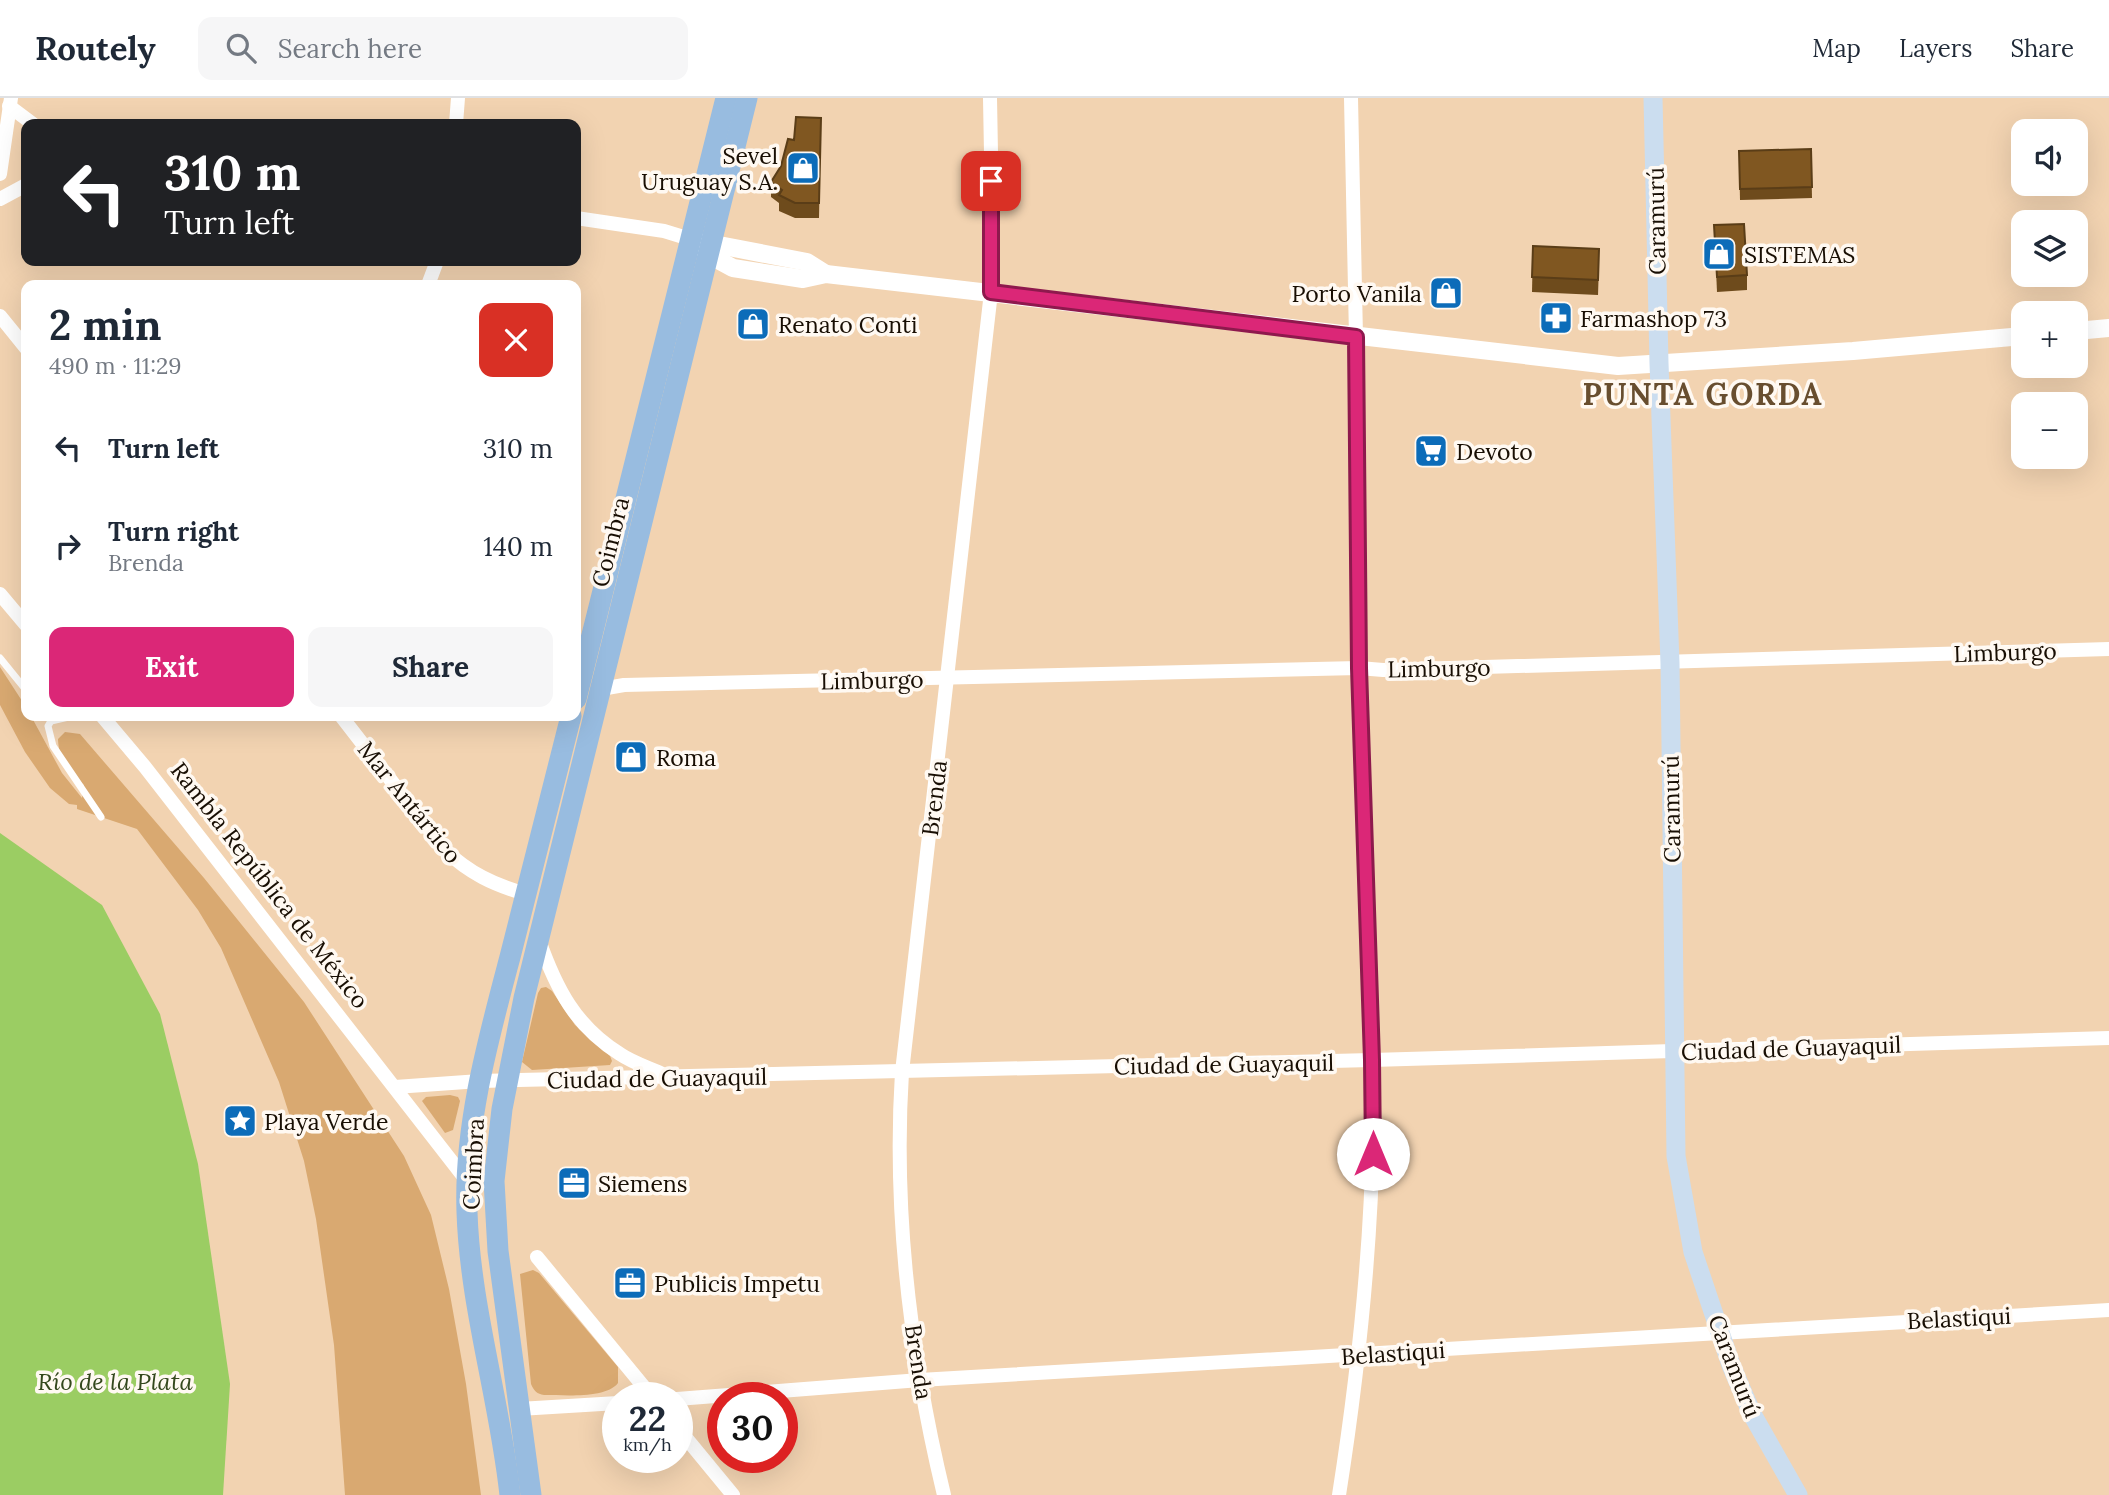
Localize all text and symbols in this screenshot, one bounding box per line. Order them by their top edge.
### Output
search box [198,17,688,80]
text: Routely [35,27,156,69]
icon: search [222,29,260,67]
text: Search here [278,32,422,65]
text: Map [1812,33,1861,64]
text: Layers [1899,33,1972,64]
text: Share [2010,33,2074,64]
map controls [2011,119,2088,469]
button: sound [2011,119,2088,196]
text: 310 m [164,141,300,203]
place label: Sevel Uruguay S.A. [641,141,778,196]
icon: left [49,147,140,238]
shop icon: Sevel Uruguay S.A. [784,149,822,187]
pin [961,151,1021,211]
icon: arrive [972,162,1010,200]
street label: Caramurú [1641,167,1671,275]
text: Turn left [164,202,294,243]
button: layers [2011,210,2088,287]
shop icon: SISTEMAS [1700,235,1738,273]
place label: SISTEMAS [1744,240,1855,269]
shop icon: Porto Vanila [1427,274,1465,312]
place label: Porto Vanila [1291,279,1422,308]
text: 2 min [49,298,162,352]
pharmacy icon: Farmashop 73 [1537,299,1575,337]
button: + [2011,301,2088,378]
button: close [479,303,553,377]
place label: Farmashop 73 [1580,304,1727,333]
shop icon: Renato Conti [734,305,772,343]
place label: Renato Conti [778,310,917,339]
text: 490 m · 11:29 [49,351,182,380]
district label: PUNTA GORDA [1583,375,1823,413]
button: − [2011,392,2088,469]
icon: left [49,429,87,467]
text: Turn left [108,432,219,465]
text: 310 m [483,432,553,465]
supermarket icon: Devoto [1412,432,1450,470]
place label: Devoto [1456,437,1533,466]
street label: Coimbra [585,494,635,590]
text: Turn right [108,515,239,548]
icon: right [49,527,87,565]
text: 140 m [483,530,553,563]
text: Brenda [108,548,184,577]
button: Exit [49,627,294,707]
button: Share [308,627,553,707]
street label: Limburgo [1953,636,2057,668]
street label: Limburgo [1387,653,1491,683]
street label: Limburgo [820,665,924,695]
street label: Mar Antártico [352,735,468,869]
shop icon: Roma [612,738,650,776]
place label: Roma [656,743,716,772]
street label: Caramurú [1656,755,1686,863]
street label: Rambla República de México [165,756,375,1014]
street label: Brenda [915,758,953,837]
street label: Ciudad de Guayaquil [1680,1030,1902,1066]
street label: Ciudad de Guayaquil [1114,1048,1334,1080]
street label: Ciudad de Guayaquil [547,1062,767,1094]
place icon: Playa Verde [221,1102,259,1140]
place label: Playa Verde [264,1107,388,1136]
street label: Coimbra [456,1117,490,1211]
position arrow [1336,1117,1410,1191]
office icon: Siemens [555,1164,593,1202]
place label: Siemens [598,1169,687,1198]
office icon: Publicis Impetu [611,1264,649,1302]
place label: Publicis Impetu [654,1269,820,1298]
street label: Belastiqui [1906,1301,2012,1335]
street label: Caramurú [1702,1311,1768,1422]
street label: Brenda [899,1322,939,1402]
street label: Belastiqui [1340,1335,1446,1371]
water label: Río de la Plata [37,1366,193,1397]
speed limit sign: 30 [707,1382,798,1473]
text: 22 [629,1396,666,1441]
text: km/h [623,1433,672,1456]

